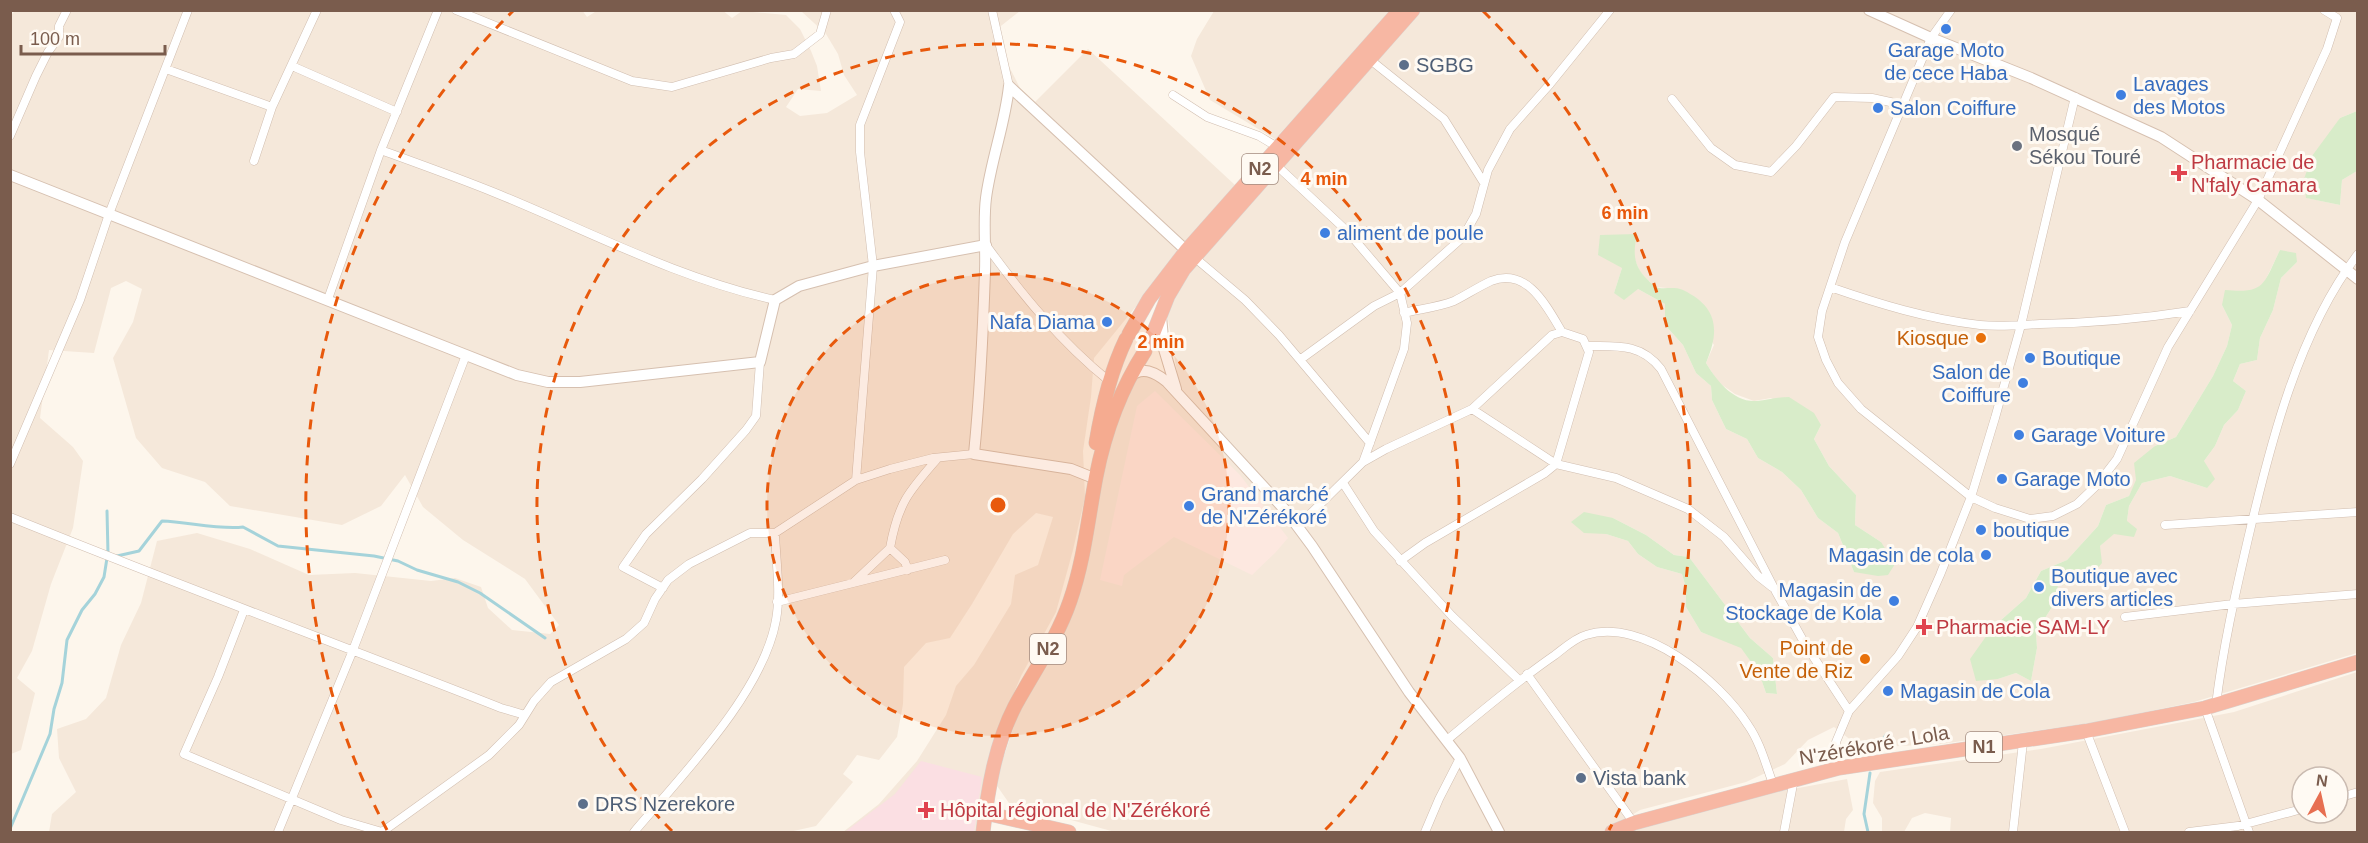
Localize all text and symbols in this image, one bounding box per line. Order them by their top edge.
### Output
scale bar [21,18,165,56]
marker: Garage Moto de cece Haba [1939,22,1953,36]
text: 100 m [30,29,80,49]
place label: Garage Moto de cece Haba [1884,39,2009,84]
place label: SGBG [1416,54,1474,76]
marker: SGBG [1397,58,1411,72]
place label: Lavages des Motos [2133,73,2225,118]
marker: Lavages des Motos [2114,88,2128,102]
place label: Salon Coiffure [1890,97,2016,119]
marker: Salon Coiffure [1871,101,1885,115]
place label: Mosqué Sékou Touré [2029,123,2141,168]
marker: Mosqué Sékou Touré [2010,139,2024,153]
place label: Pharmacie de N'faly Camara [2191,151,2318,196]
road number: N2 [1242,154,1278,184]
marker: Pharmacie de N'faly Camara [2172,166,2186,180]
text: 4 min [1300,169,1348,189]
text: 6 min [1601,203,1649,223]
place label: aliment de poule [1337,222,1484,244]
marker: aliment de poule [1318,226,1332,240]
place label: Nafa Diama [989,311,1096,333]
marker: Nafa Diama [1100,315,1114,329]
place label: Kiosque [1897,327,1969,349]
marker: Kiosque [1974,331,1988,345]
text: 2 min [1137,332,1185,352]
place label: Boutique [2042,347,2121,369]
marker: Boutique [2023,351,2037,365]
place label: Salon de Coiffure [1932,361,2011,406]
marker: Salon de Coiffure [2016,376,2030,390]
place label: Garage Voiture [2031,424,2166,446]
marker: Garage Voiture [2012,428,2026,442]
place label: Garage Moto [2014,468,2131,490]
marker: Garage Moto [1995,472,2009,486]
place label: Grand marché de N'Zérékoré [1201,483,1329,528]
centre of rings [988,495,1008,515]
marker: Grand marché de N'Zérékoré [1182,499,1196,513]
place label: boutique [1993,519,2070,541]
marker: boutique [1974,523,1988,537]
place label: Magasin de cola [1828,544,1975,566]
marker: Magasin de cola [1979,548,1993,562]
place label: Boutique avec divers articles [2051,565,2178,610]
place label: Magasin de Stockage de Kola [1725,579,1883,624]
marker: Boutique avec divers articles [2032,580,2046,594]
marker: Magasin de Stockage de Kola [1887,594,1901,608]
place label: Pharmacie SAM-LY [1936,616,2110,638]
marker: Pharmacie SAM-LY [1917,620,1931,634]
road number: N2 [1030,634,1066,664]
place label: Point de Vente de Riz [1740,637,1853,682]
marker: Point de Vente de Riz [1858,652,1872,666]
place label: Magasin de Cola [1900,680,2051,702]
marker: Magasin de Cola [1881,684,1895,698]
street label: N'zérékoré - Lola [1797,721,1951,769]
road number: N1 [1966,732,2002,762]
north arrow [2290,765,2350,825]
place label: Vista bank [1593,767,1687,789]
marker: Vista bank [1574,771,1588,785]
text: N [2315,771,2329,790]
place label: DRS Nzerekore [595,793,735,815]
marker: DRS Nzerekore [576,797,590,811]
place label: Hôpital régional de N'Zérékoré [940,799,1211,821]
marker: Hôpital régional de N'Zérékoré [917,801,935,819]

